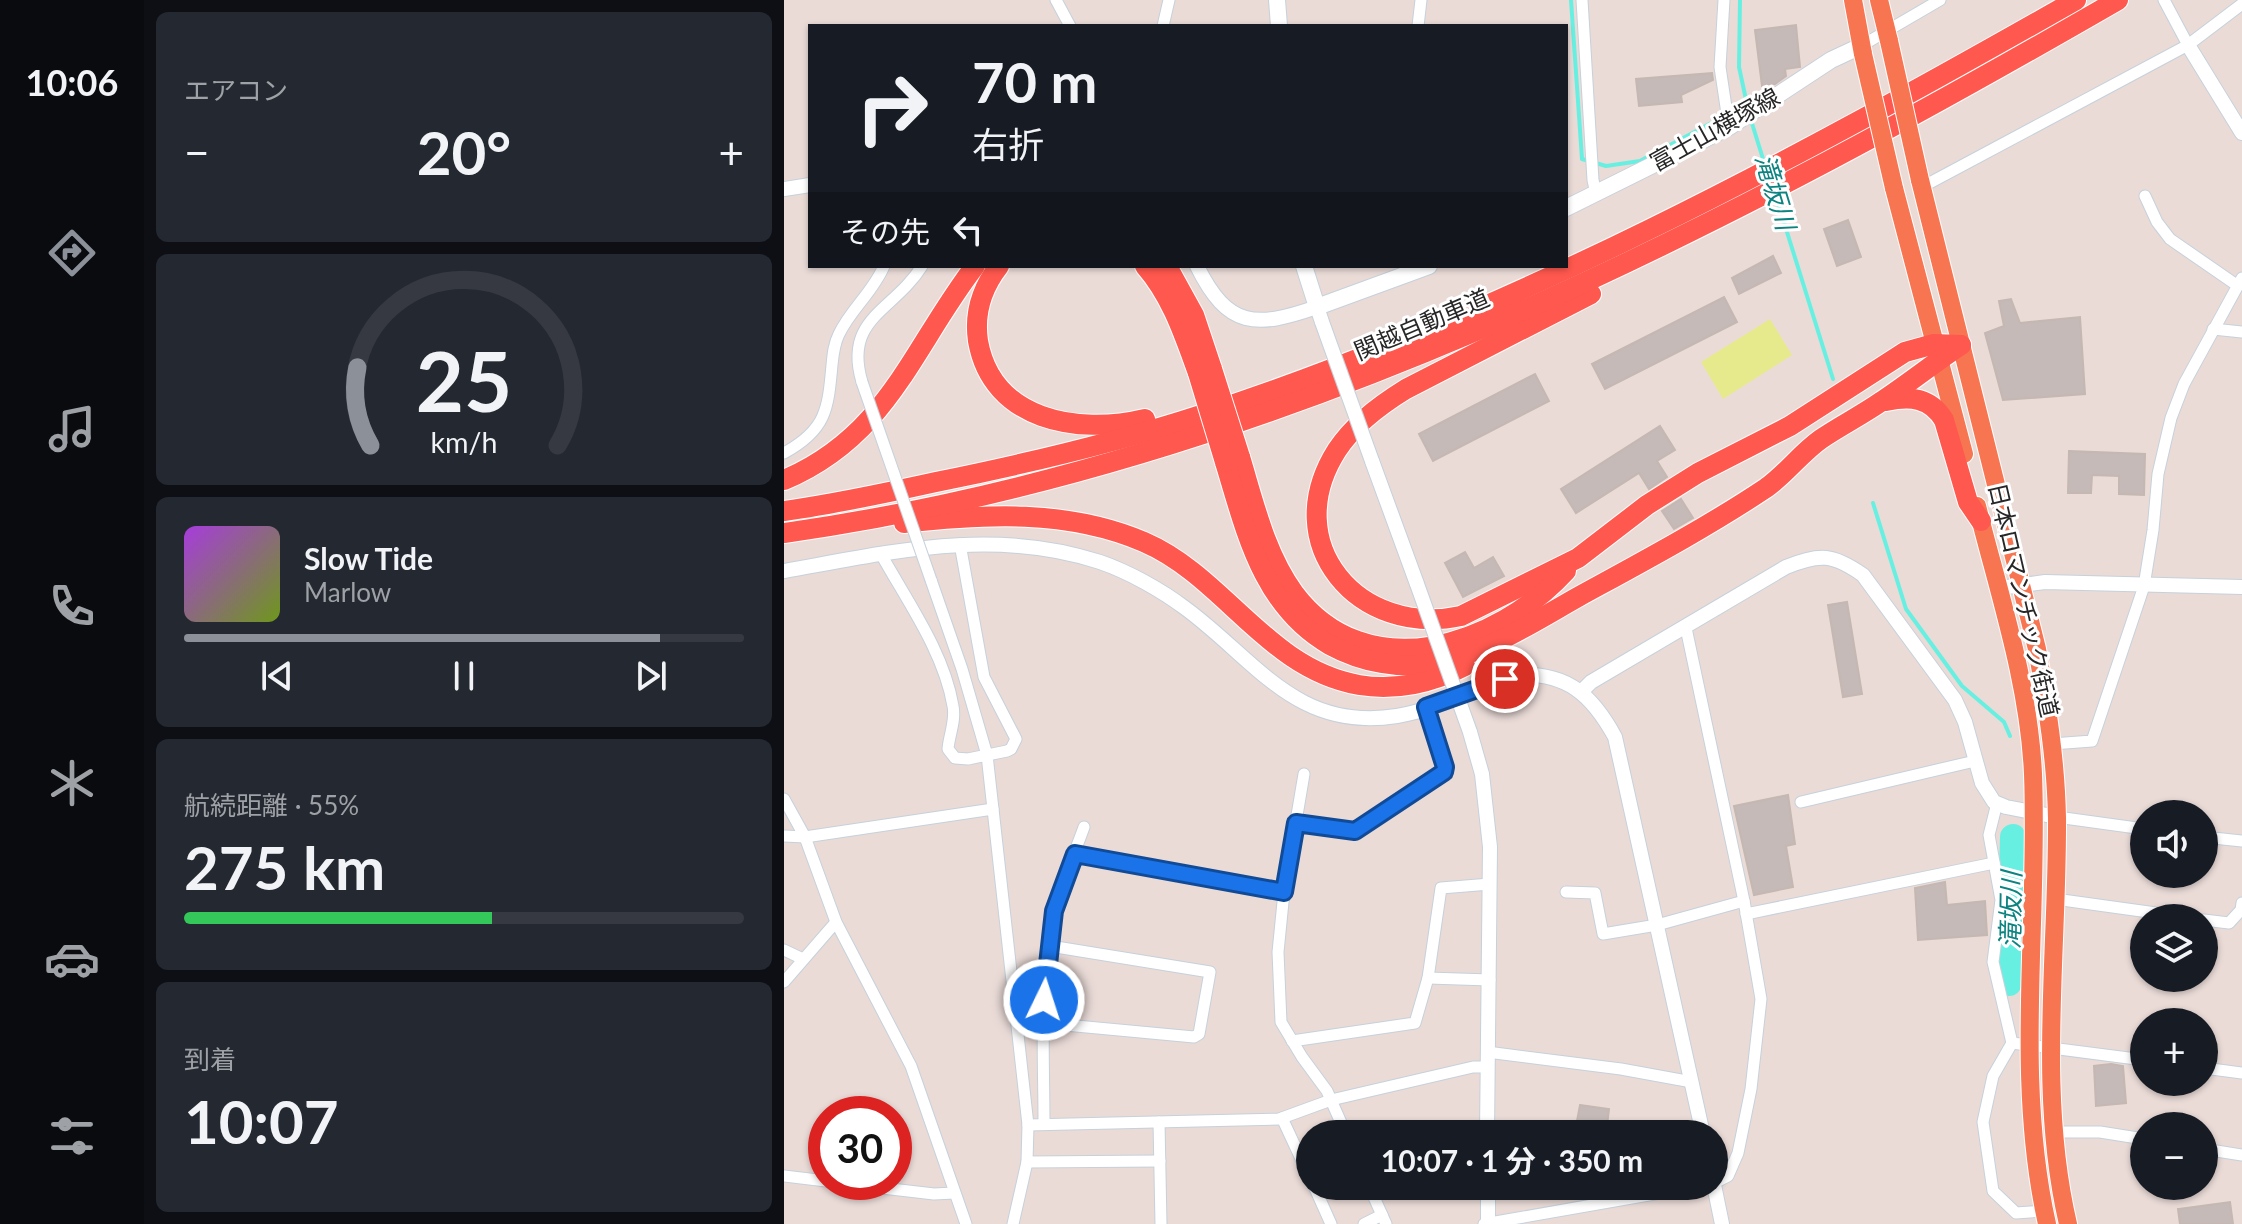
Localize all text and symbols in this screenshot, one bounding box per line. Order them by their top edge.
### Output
text: 70 m [972,48,1097,115]
icon: right [840,56,944,160]
text: 10:06 [26,60,118,104]
text: エアコン [184,74,288,106]
street label: 富士山横塚線 [1644,81,1784,176]
text: 20° [417,116,511,188]
text: 右折 [972,122,1044,166]
text: − [184,126,210,178]
text: + [718,126,744,178]
water label: 滝坂川 [1749,150,1804,237]
icon: left [946,208,990,252]
text: その先 [840,213,930,249]
icon: directions [44,225,100,281]
street label: 関越自動車道 [1349,282,1493,365]
text: 25 [416,329,512,429]
icon: music [44,401,100,457]
text: km/h [431,425,497,459]
street label: 日本ロマンチック街道 [1983,479,2066,720]
text: Slow Tide [304,540,433,576]
text: Marlow [304,576,391,608]
icon: phone [44,578,100,634]
pin [1471,645,1539,713]
icon: previous [255,654,299,698]
icon: pause [442,654,486,698]
icon: next [629,654,673,698]
icon: arrive [1483,657,1527,701]
icon: climate [44,755,100,811]
text: 航続距離 · 55% [184,789,359,821]
map controls [2130,800,2218,1200]
button: sound [2130,800,2218,888]
text: 275 km [184,831,385,903]
water label: 滝坂川 [1993,868,2027,949]
button: layers [2130,904,2218,992]
icon: car [44,931,100,987]
position arrow [1002,958,1086,1042]
button: + [2130,1008,2218,1096]
text: 到着 [184,1043,236,1075]
text: 10:07 [184,1085,339,1157]
speed limit sign: 30 [808,1096,912,1200]
icon: filters [44,1108,100,1164]
button: − [2130,1112,2218,1200]
text: 10:07 · 1 分 · 350 m [1381,1142,1643,1178]

